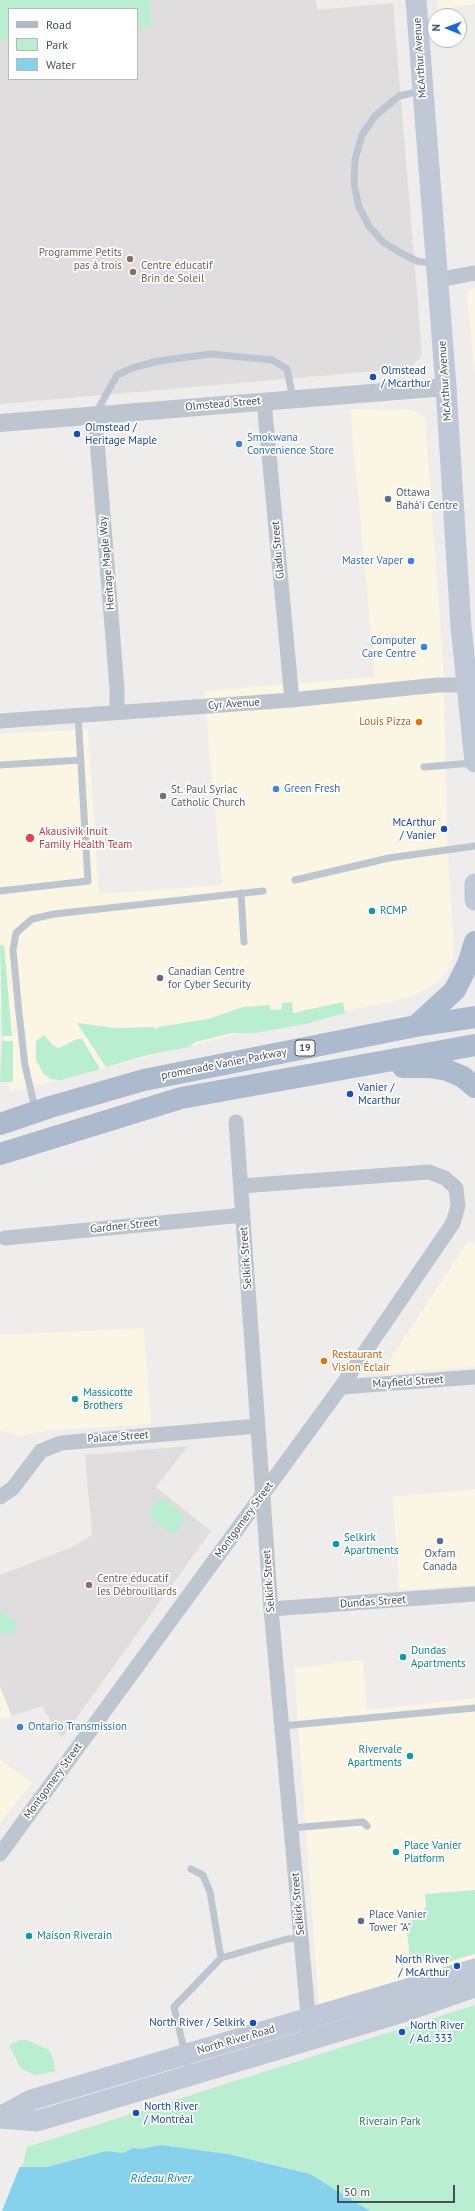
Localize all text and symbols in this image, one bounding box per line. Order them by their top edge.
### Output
legend [8,8,138,80]
north arrow [427,8,467,48]
text: Road [46,17,71,32]
street label: McArthur Avenue [411,17,429,99]
text: N [429,24,443,32]
text: Park [46,37,68,52]
text: Water [46,57,76,72]
place label: Programme Petits pas à trois [39,246,122,272]
marker: Programme Petits pas à trois [125,254,135,264]
place label: Centre éducatif Brin de Soleil [141,259,213,285]
marker: Centre éducatif Brin de Soleil [128,267,138,277]
street label: McArthur Avenue [436,340,454,422]
place label: Olmstead / Mcarthur [381,364,430,390]
marker: Olmstead / Mcarthur [368,372,378,382]
street label: Olmstead Street [185,394,261,414]
place label: Olmstead / Heritage Maple [85,421,157,447]
marker: Olmstead / Heritage Maple [72,429,82,439]
place label: Smokwana Convenience Store [247,431,334,457]
marker: Smokwana Convenience Store [234,439,244,449]
place label: Ottawa Bahá'í Centre [396,486,458,512]
marker: Ottawa Bahá'í Centre [383,494,393,504]
street label: Heritage Maple Way [96,515,118,611]
street label: Gladu Street [269,520,287,580]
place label: Master Vaper [342,554,403,568]
marker: Master Vaper [406,556,416,566]
place label: Computer Care Centre [362,634,416,660]
marker: Computer Care Centre [419,642,429,652]
street label: Cyr Avenue [208,696,260,712]
place label: Louis Pizza [359,715,411,729]
marker: Louis Pizza [414,717,424,727]
place label: Green Fresh [284,782,340,796]
place label: St. Paul Syriac Catholic Church [171,783,245,809]
marker: Green Fresh [271,784,281,794]
marker: St. Paul Syriac Catholic Church [158,791,168,801]
place label: McArthur / Vanier [392,816,436,842]
marker: McArthur / Vanier [439,824,449,834]
place label: Akausivik Inuit Family Health Team [39,825,132,851]
marker: Akausivik Inuit Family Health Team [24,832,36,844]
place label: RCMP [380,904,407,918]
marker: RCMP [367,906,377,916]
place label: Canadian Centre for Cyber Security [168,965,251,991]
marker: Canadian Centre for Cyber Security [155,973,165,983]
road number: 19 [295,1040,315,1056]
street label: promenade Vanier Parkway [160,1045,288,1083]
place label: Vanier / Mcarthur [358,1081,401,1107]
marker: Vanier / Mcarthur [345,1089,355,1099]
street label: Gardner Street [89,1216,159,1236]
street label: Selkirk Street [237,1226,255,1290]
place label: Restaurant Vision Éclair [332,1348,390,1374]
marker: Restaurant Vision Éclair [319,1356,329,1366]
street label: Mayfield Street [372,1373,444,1391]
place label: Massicotte Brothers [83,1386,133,1412]
marker: Massicotte Brothers [70,1394,80,1404]
street label: Palace Street [87,1428,149,1446]
street label: Montgomery Street [212,1480,276,1560]
place label: Selkirk Apartments [344,1531,399,1557]
marker: Oxfam Canada [435,1536,445,1546]
marker: Selkirk Apartments [331,1539,341,1549]
place label: Oxfam Canada [423,1547,457,1573]
street label: Selkirk Street [260,1549,278,1613]
place label: Centre éducatif les Débrouillards [97,1572,177,1598]
marker: Centre éducatif les Débrouillards [84,1580,94,1590]
street label: Dundas Street [340,1593,406,1611]
place label: Dundas Apartments [411,1644,466,1670]
marker: Dundas Apartments [398,1652,408,1662]
place label: Ontario Transmission [28,1720,127,1734]
marker: Ontario Transmission [15,1722,25,1732]
street label: Montgomery Street [21,1741,85,1821]
place label: Rivervale Apartments [347,1743,402,1769]
marker: Rivervale Apartments [405,1751,415,1761]
place label: Place Vanier Platform [404,1839,461,1865]
marker: Place Vanier Platform [391,1847,401,1857]
street label: Selkirk Street [289,1872,307,1936]
place label: Place Vanier Tower "A" [369,1908,426,1934]
marker: Place Vanier Tower "A" [356,1916,366,1926]
place label: Maison Riverain [37,1929,112,1943]
marker: Maison Riverain [24,1931,34,1941]
place label: North River / McArthur [395,1953,449,1979]
marker: North River / McArthur [452,1961,462,1971]
place label: North River / Selkirk [149,2016,245,2030]
marker: North River / Selkirk [248,2018,258,2028]
place label: North River / Ad. 333 [410,2019,464,2045]
street label: North River Road [196,2023,276,2057]
marker: North River / Ad. 333 [397,2027,407,2037]
place label: North River / Montréal [144,2100,198,2126]
marker: North River / Montréal [131,2108,141,2118]
park label: Riverain Park [359,2115,421,2129]
water label: Rideau River [131,2172,191,2186]
scale bar [339,2177,457,2203]
text: 50 m [344,2184,370,2199]

